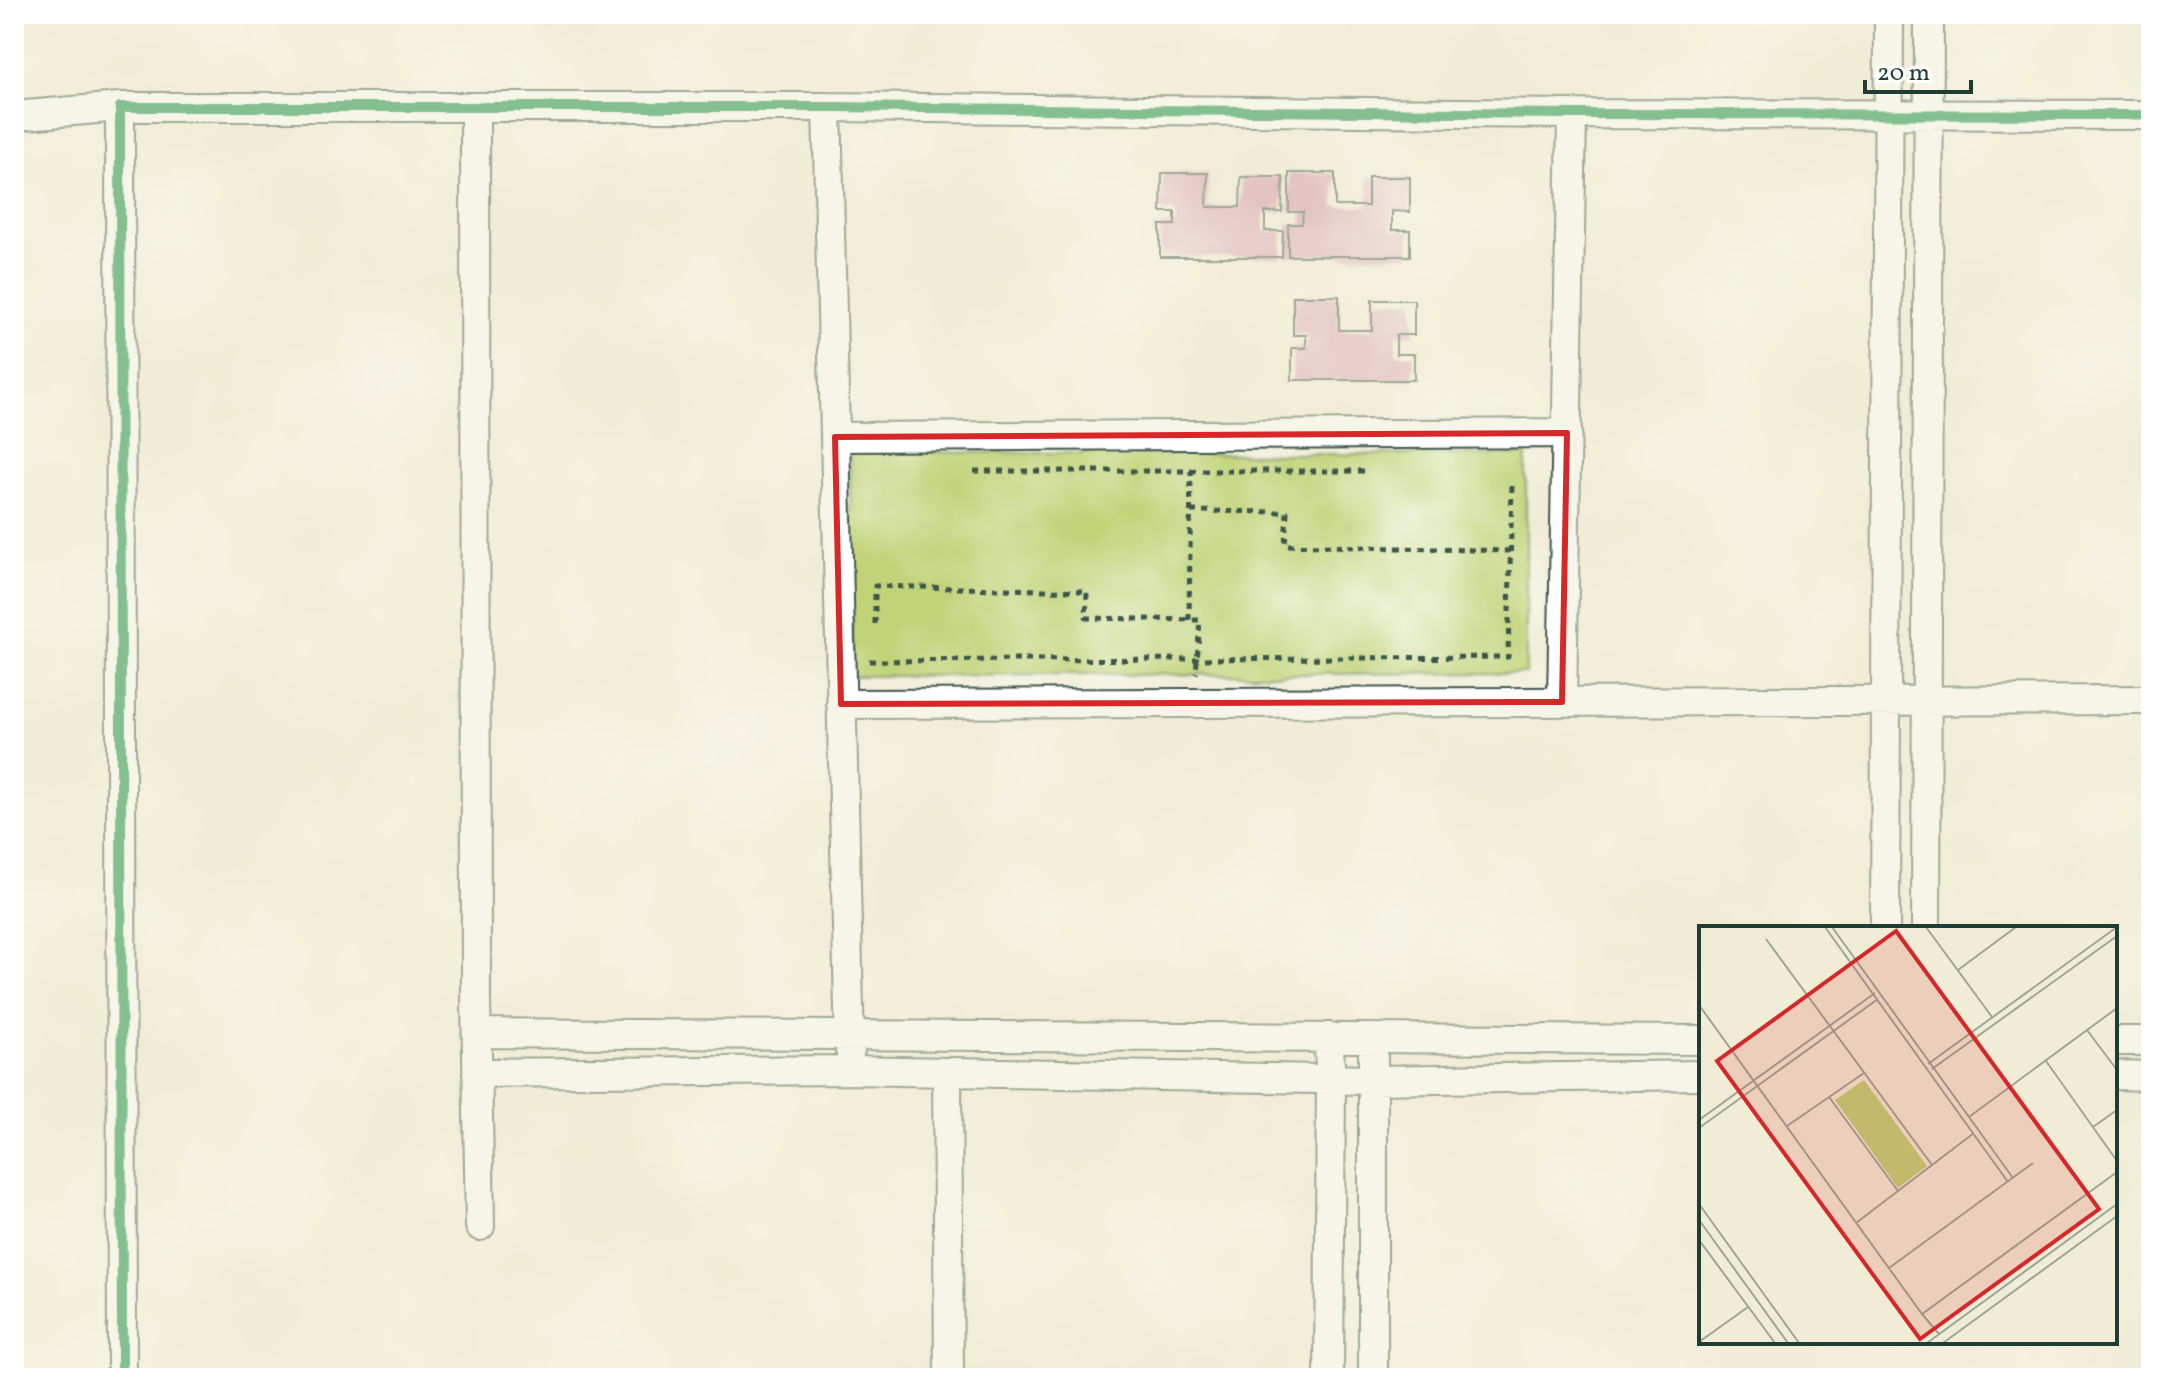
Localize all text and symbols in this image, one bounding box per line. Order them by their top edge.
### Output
scale bar [1865,44,1971,94]
text: 20 m [1877,57,1930,91]
inset map [1699,926,2117,1344]

